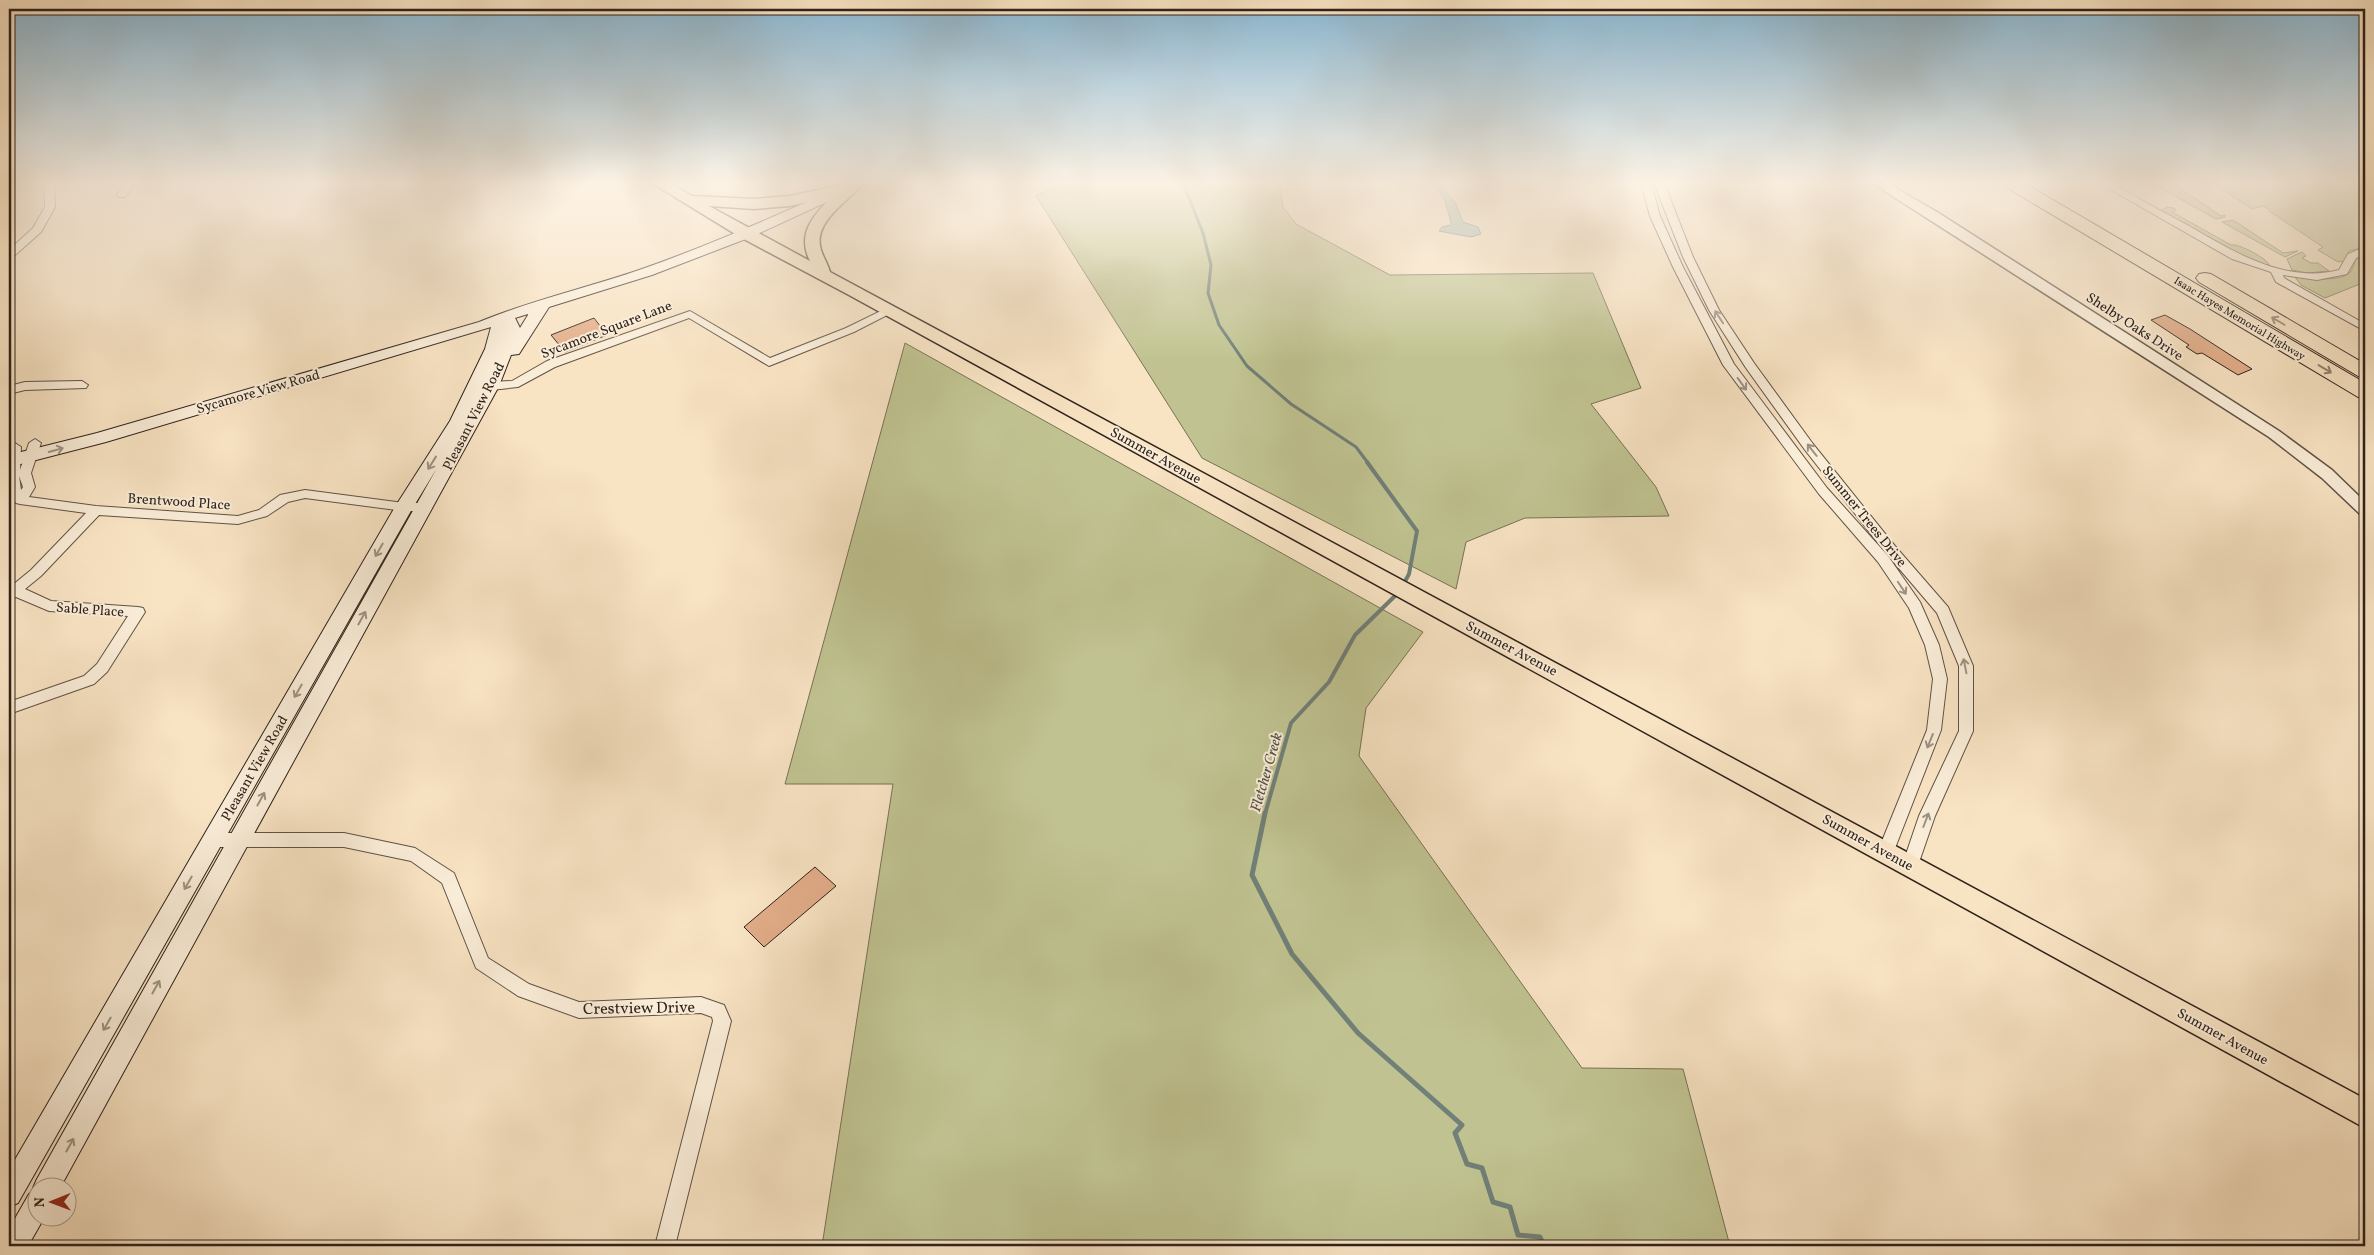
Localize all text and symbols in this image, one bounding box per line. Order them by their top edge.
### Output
street label: Isaac Hayes Memorial Highway [2171,274,2308,365]
street label: Shelby Oaks Drive [2082,289,2187,366]
street label: Sycamore Square Lane [538,297,675,364]
one-way arrow [1713,310,1724,324]
one-way arrow [2271,315,2285,325]
street label: Pleasant View Road [439,359,510,474]
one-way arrow [2318,364,2332,374]
street label: Sycamore View Road [194,366,322,419]
one-way arrow [1737,377,1747,391]
street label: Summer Avenue [1106,423,1205,489]
one-way arrow [1806,444,1817,457]
one-way arrow [48,445,64,454]
one-way arrow [426,455,436,469]
street label: Summer Trees Drive [1817,462,1911,572]
street label: Brentwood Place [127,489,231,516]
one-way arrow [374,542,384,556]
one-way arrow [1897,581,1908,595]
street label: Sable Place [55,599,125,622]
one-way arrow [357,611,367,626]
street label: Summer Avenue [1462,617,1561,682]
one-way arrow [1959,659,1969,675]
one-way arrow [293,683,303,697]
street label: Pleasant View Road [217,712,293,825]
water label: Fletcher Creek [1246,730,1289,814]
one-way arrow [1925,733,1934,748]
one-way arrow [256,792,266,806]
street label: Summer Avenue [1818,810,1917,876]
one-way arrow [1922,813,1931,828]
one-way arrow [182,875,192,889]
one-way arrow [152,980,162,995]
street label: Crestview Drive [583,997,695,1021]
street label: Summer Avenue [2173,1004,2272,1070]
one-way arrow [101,1016,111,1030]
one-way arrow [65,1138,75,1152]
north arrow [28,1178,78,1228]
text: N [31,1197,50,1207]

